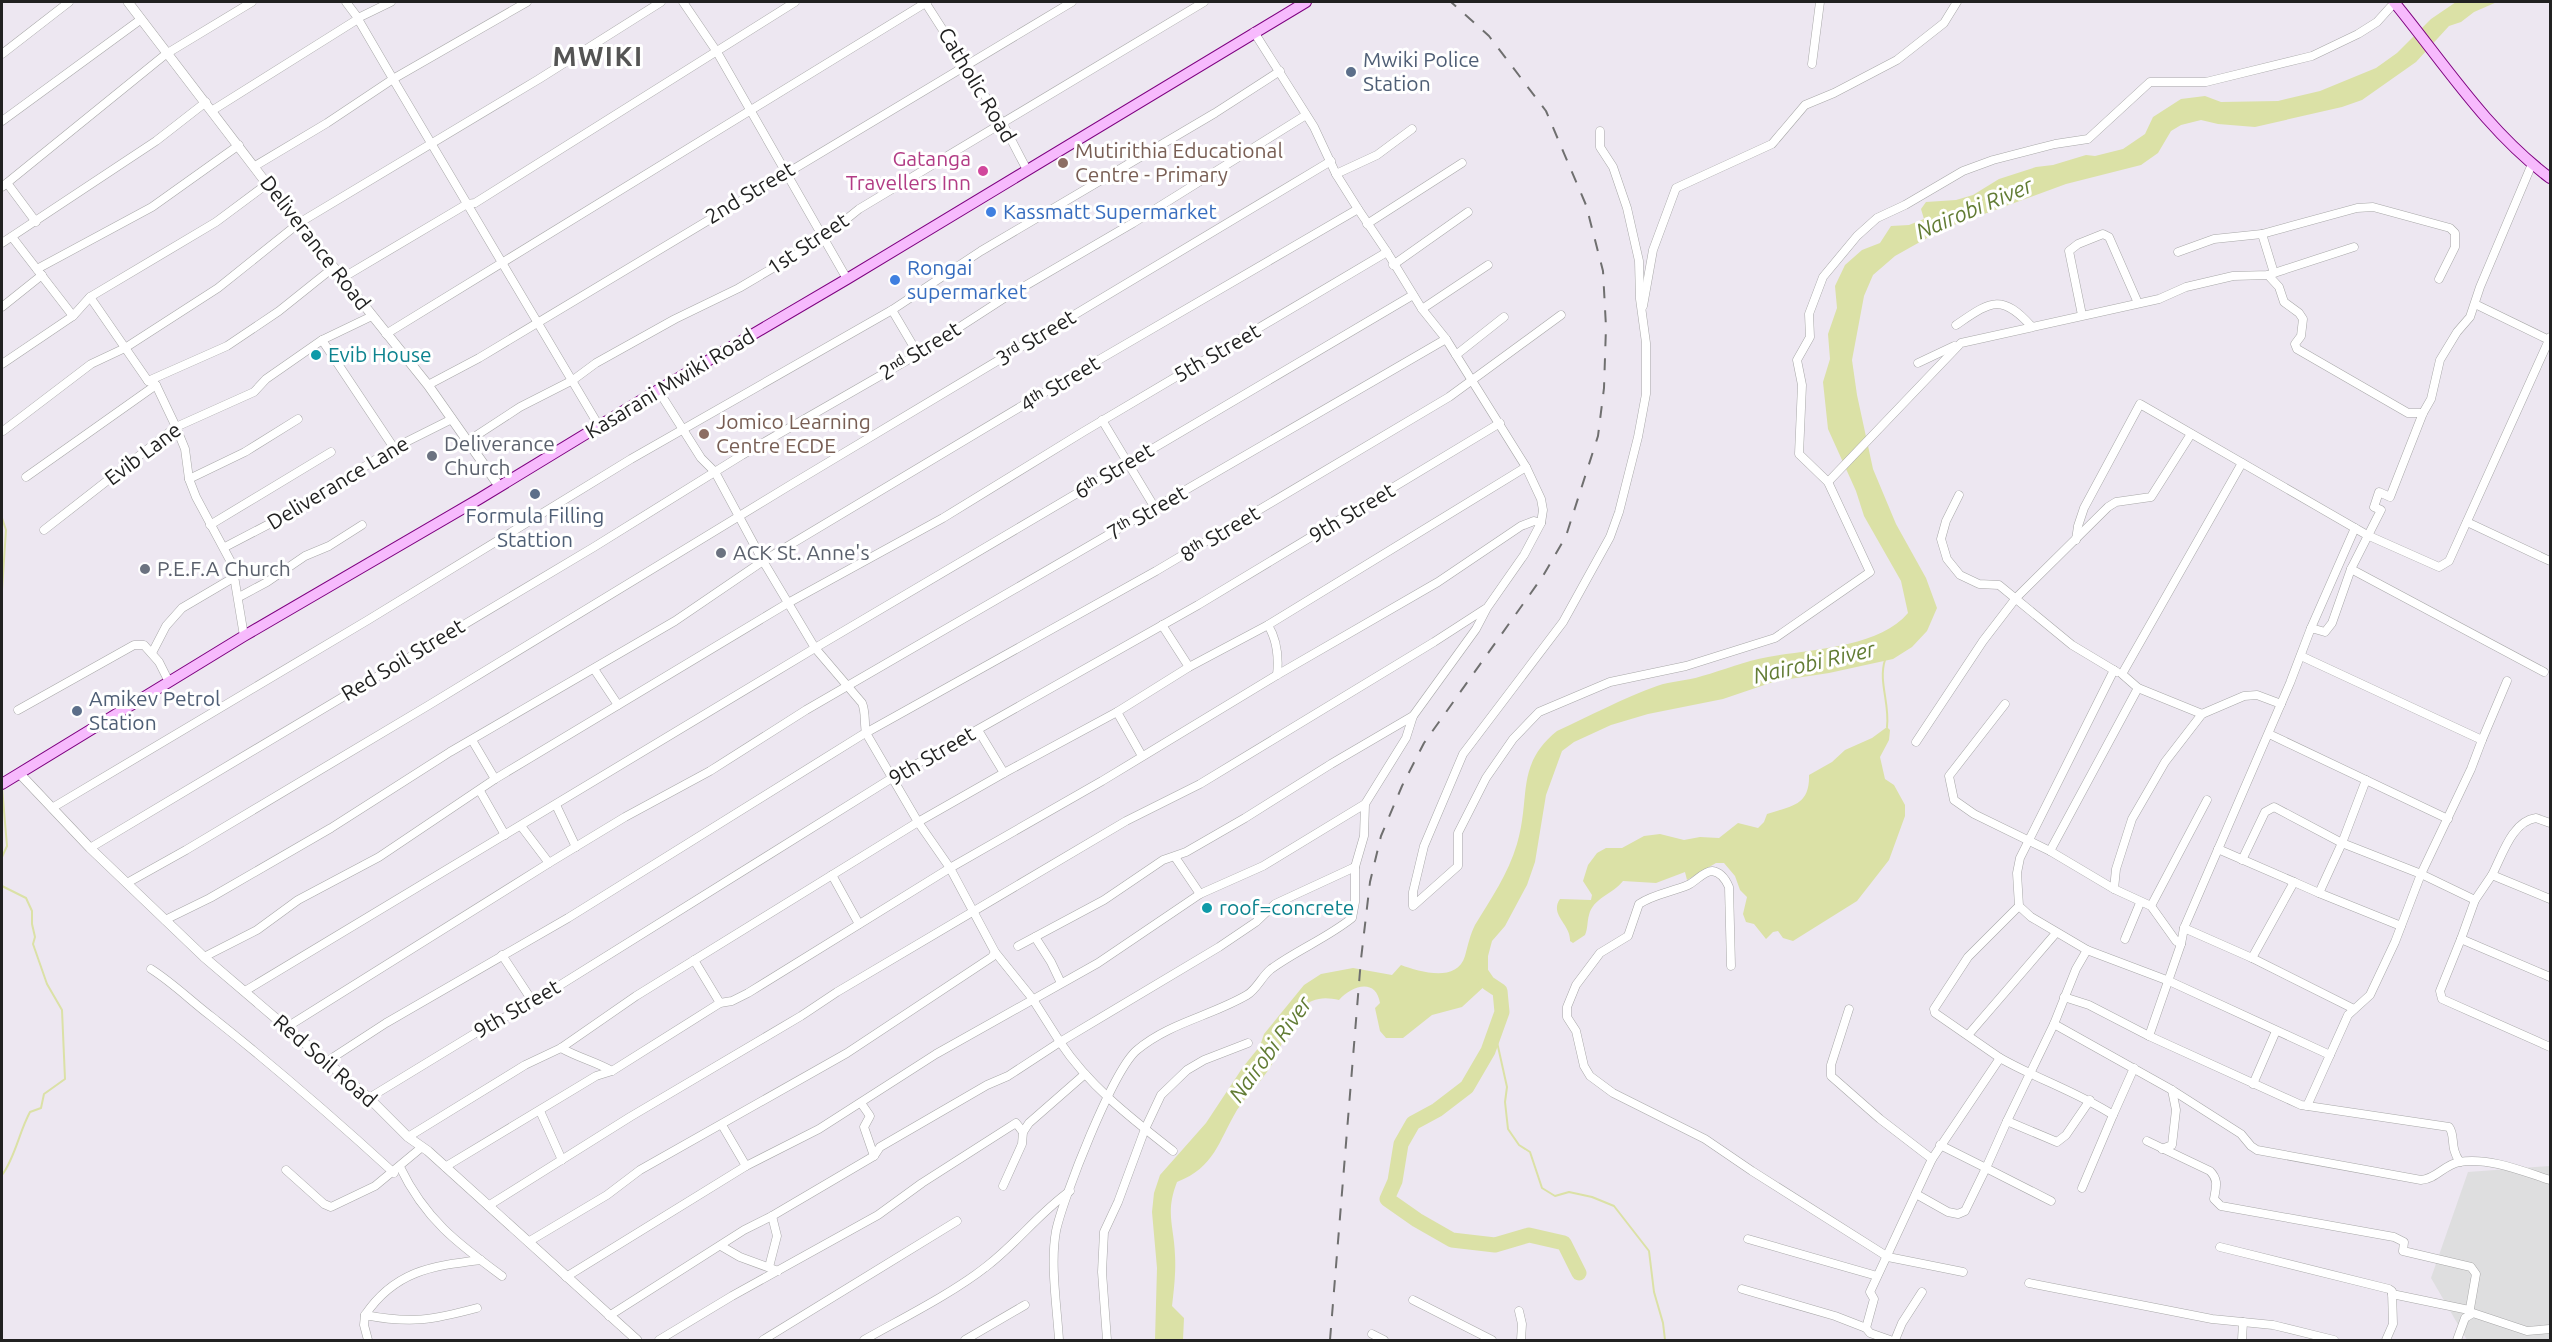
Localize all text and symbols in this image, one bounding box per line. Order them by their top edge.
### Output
street label: Catholic Road [934,23,1022,146]
district label: MWIKI [552,41,644,71]
place label: Mwiki Police Station [1363,47,1480,95]
marker: Mwiki Police Station [1344,65,1358,79]
place label: Mutirithia Educational Centre - Primary [1075,138,1283,186]
place label: Gatanga Travellers Inn [846,146,971,194]
street label: 2nd Street [701,156,798,228]
marker: Mutirithia Educational Centre - Primary [1056,156,1070,170]
marker: Gatanga Travellers Inn [976,164,990,178]
street label: Deliverance Road [256,170,376,314]
water label: Nairobi River [1912,172,2036,243]
place label: Kassmatt Supermarket [1003,199,1217,223]
marker: Kassmatt Supermarket [984,205,998,219]
street label: 1st Street [762,207,853,279]
place label: Rongai supermarket [907,255,1027,303]
marker: Rongai supermarket [888,273,902,287]
street label: 3ʳᵈ Street [991,304,1079,370]
street label: 2ⁿᵈ Street [875,316,964,384]
street label: 5th Street [1169,318,1264,386]
street label: Kasarani Mwiki Road [581,323,758,443]
place label: Evib House [328,342,432,366]
marker: Evib House [309,348,323,362]
street label: 4ᵗʰ Street [1016,350,1103,416]
place label: Jomico Learning Centre ECDE [716,409,871,457]
street label: Evib Lane [100,417,185,490]
marker: Jomico Learning Centre ECDE [697,427,711,441]
street label: Deliverance Lane [262,430,413,534]
place label: Deliverance Church [444,431,555,479]
street label: 6ᵗʰ Street [1070,437,1157,503]
marker: Deliverance Church [425,449,439,463]
street label: 9th Street [1304,477,1399,547]
street label: 7ᵗʰ Street [1102,480,1191,545]
marker: Formula Filling Stattion [528,487,542,501]
street label: 8ᵗʰ Street [1176,500,1263,566]
place label: Formula Filling Stattion [466,503,604,551]
place label: ACK St. Anne's [733,540,870,564]
marker: ACK St. Anne's [714,546,728,560]
place label: P.E.F.A Church [157,556,291,580]
marker: P.E.F.A Church [138,562,152,576]
street label: Red Soil Street [337,613,468,705]
water label: Nairobi River [1750,635,1878,688]
place label: Amikev Petrol Station [89,686,220,734]
marker: Amikev Petrol Station [70,704,84,718]
street label: 9th Street [884,721,979,789]
place label: roof=concrete [1219,895,1354,919]
marker: roof=concrete [1200,901,1214,915]
street label: 9th Street [469,974,564,1042]
water label: Nairobi River [1223,991,1317,1106]
street label: Red Soil Road [269,1009,382,1112]

